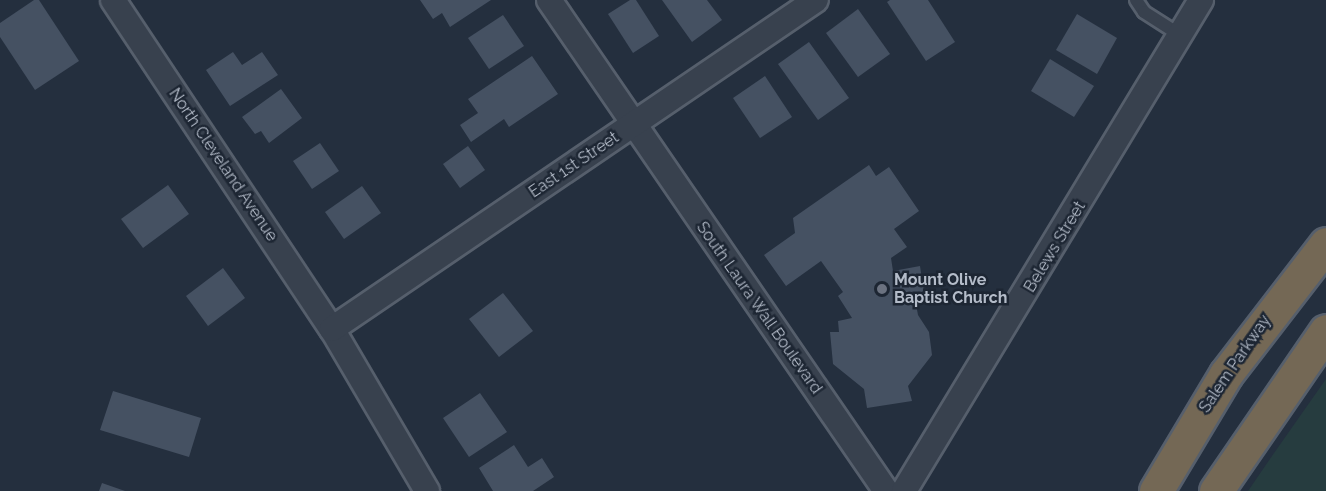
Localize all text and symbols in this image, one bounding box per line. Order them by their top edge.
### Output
street label: North Cleveland Avenue [164,85,282,245]
street label: East 1st Street [526,128,622,202]
street label: Belews Street [1020,198,1090,296]
street label: South Laura Wall Boulevard [692,218,826,398]
place label: Mount Olive Baptist Church [894,270,1007,308]
marker: Mount Olive Baptist Church [875,282,889,296]
street label: Salem Parkway [1195,312,1275,416]

